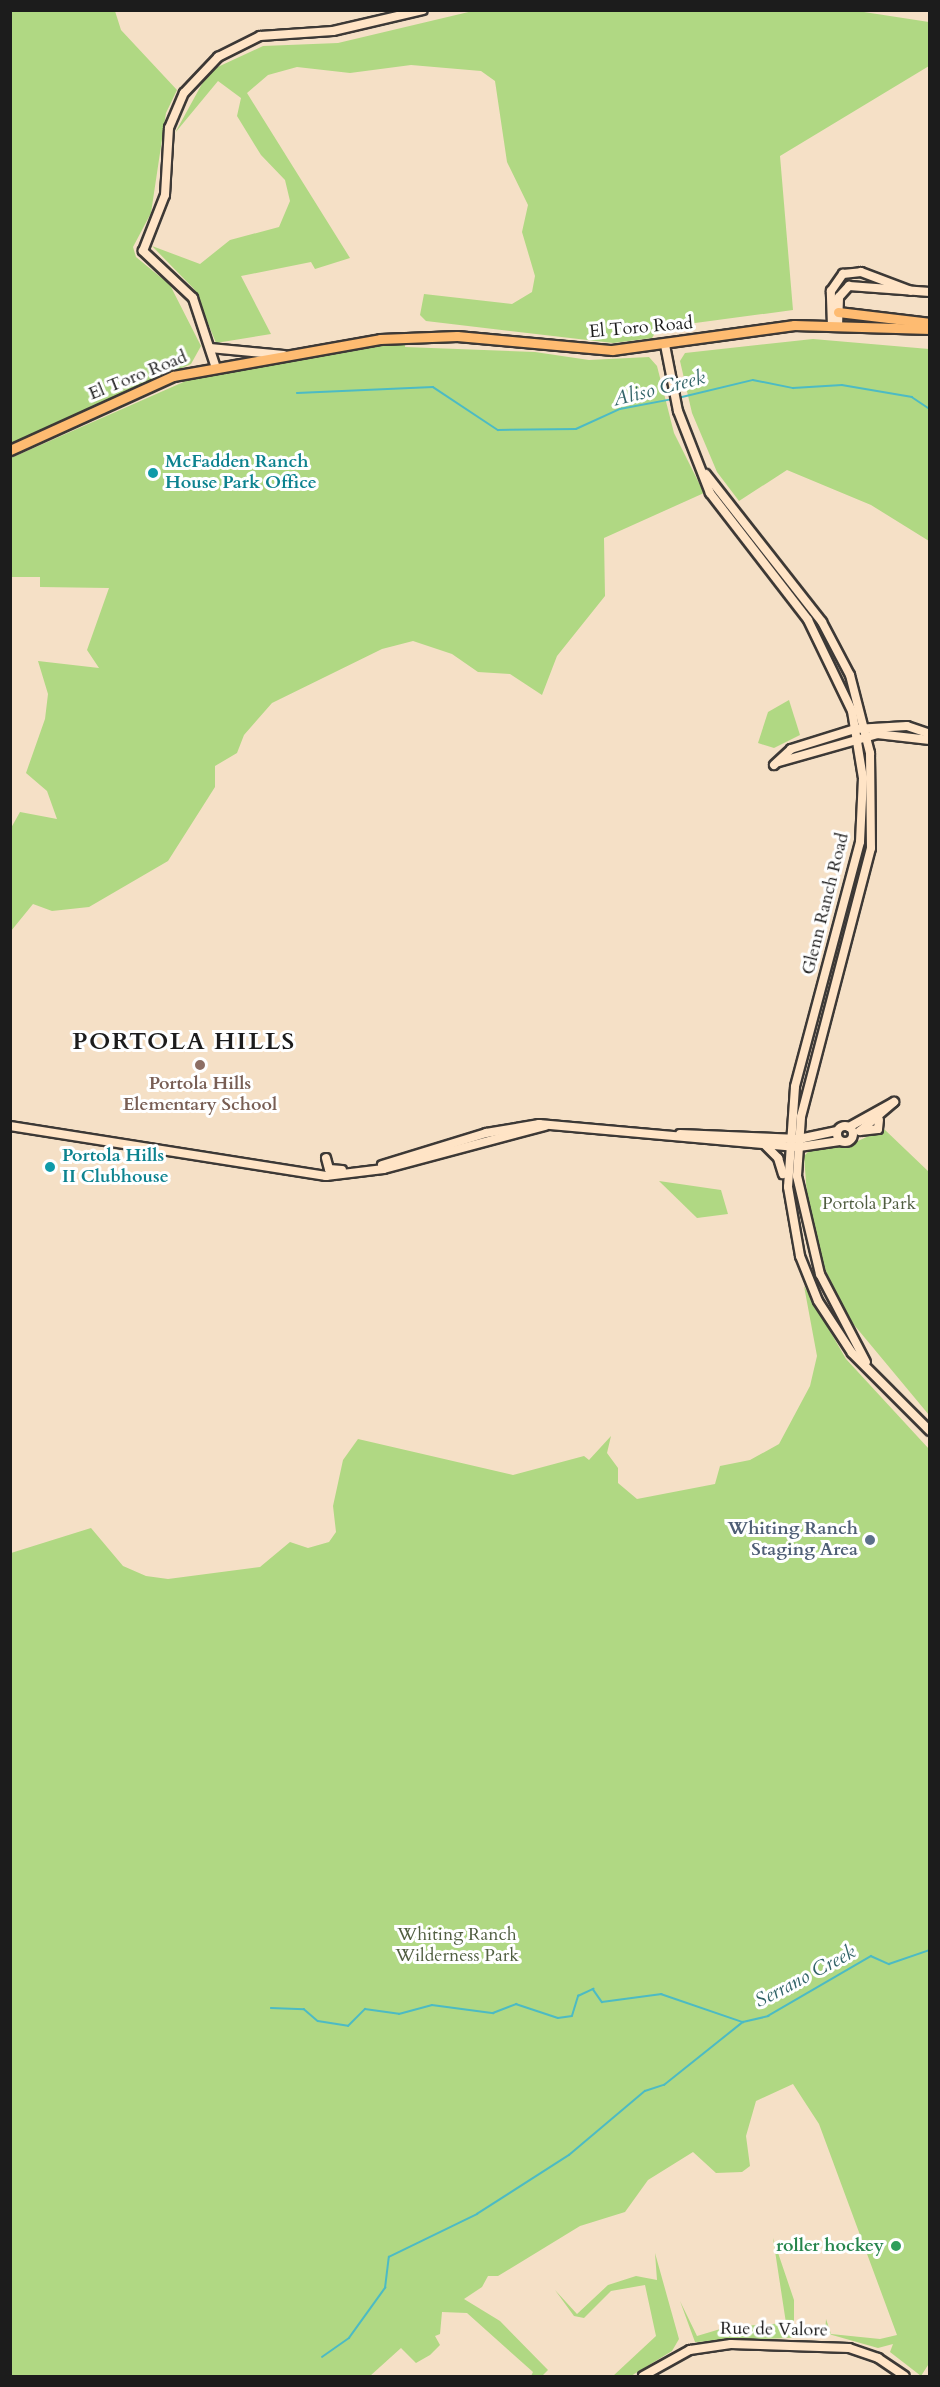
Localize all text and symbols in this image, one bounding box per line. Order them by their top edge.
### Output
street label: El Toro Road [588,313,694,343]
street label: El Toro Road [86,346,190,406]
water label: Aliso Creek [610,365,708,411]
place label: McFadden Ranch House Park Office [165,452,317,494]
marker: McFadden Ranch House Park Office [146,466,160,480]
street label: Glenn Ranch Road [798,831,854,977]
district label: PORTOLA HILLS [72,1028,296,1056]
marker: Portola Hills Elementary School [193,1058,207,1072]
place label: Portola Hills Elementary School [123,1074,277,1116]
place label: Portola Hills II Clubhouse [62,1146,169,1188]
marker: Portola Hills II Clubhouse [43,1160,57,1174]
park label: Portola Park [822,1193,916,1215]
place label: Whiting Ranch Staging Area [727,1519,858,1562]
marker: Whiting Ranch Staging Area [863,1533,877,1547]
park label: Whiting Ranch Wilderness Park [395,1925,519,1968]
water label: Serrano Creek [750,1939,860,2013]
place label: roller hockey [776,2235,884,2257]
marker: roller hockey [889,2239,903,2253]
street label: Rue de Valore [720,2318,828,2342]

